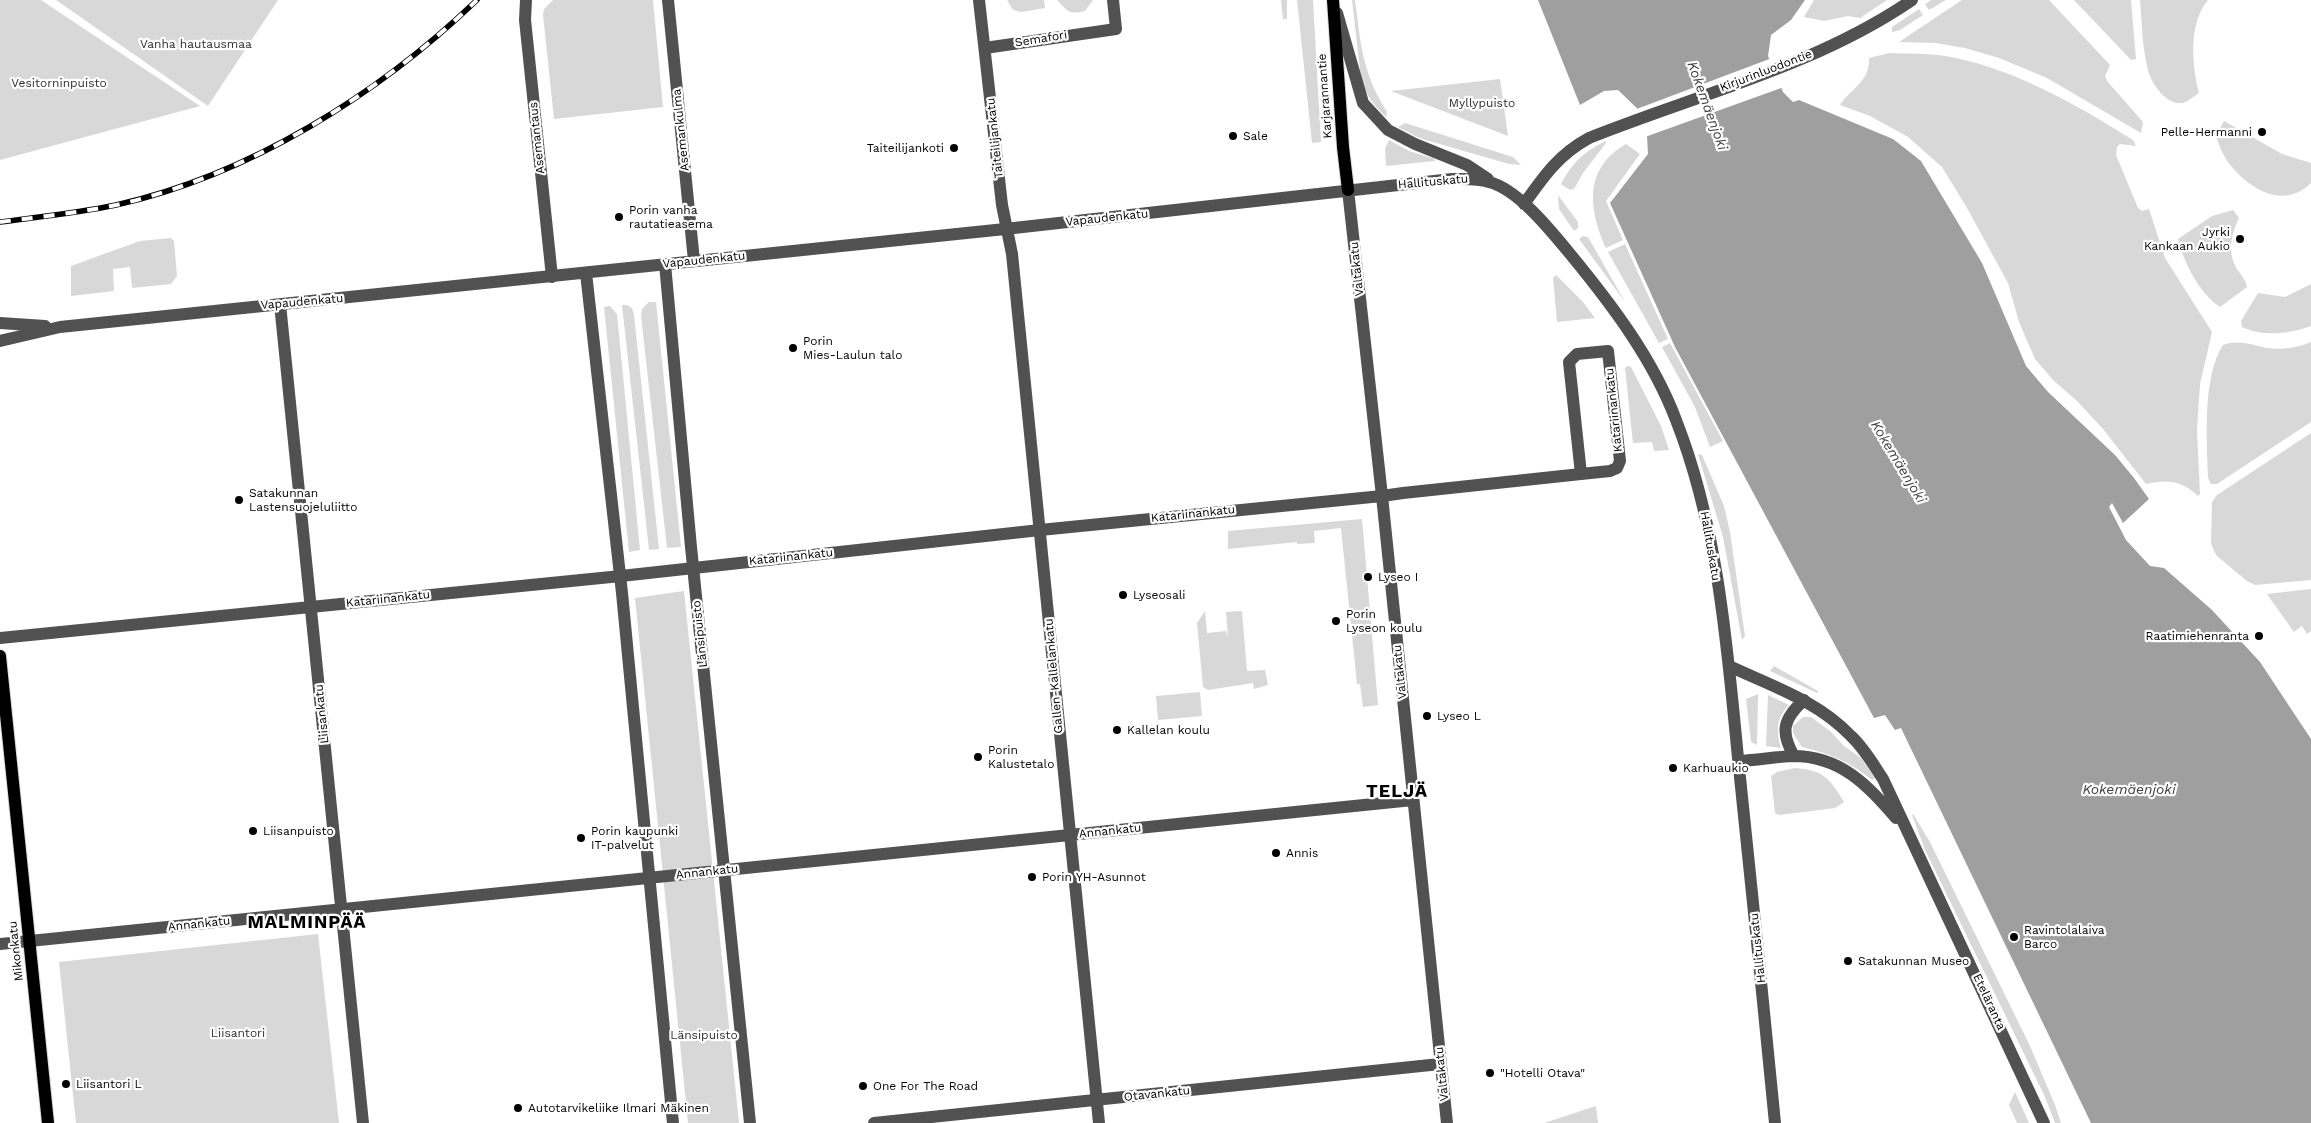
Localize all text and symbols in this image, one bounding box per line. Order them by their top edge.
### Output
street label: Semafori [1014,28,1068,50]
park label: Vanha hautausmaa [140,37,252,51]
street label: Kirjurinluodontie [1718,47,1814,95]
street label: Karjarannantie [1315,53,1335,139]
water label: Kokemäenjoki [1683,59,1731,153]
park label: Vesitorninpuisto [11,76,107,90]
street label: Asemankulma [670,88,692,172]
park label: Myllypuisto [1449,96,1515,110]
street label: Taiteilijankatu [984,97,1006,179]
street label: Asemantaus [526,101,548,175]
place label: Pelle-Hermanni [2161,125,2252,139]
marker: Pelle-Hermanni [2256,126,2268,138]
place label: Sale [1243,129,1268,143]
marker: Sale [1227,130,1239,142]
place label: Taiteilijankoti [867,141,944,155]
marker: Taiteilijankoti [948,142,960,154]
street label: Hallituskatu [1397,172,1469,192]
place label: Porin vanha rautatieasema [629,203,713,231]
street label: Vapaudenkatu [1065,206,1149,230]
marker: Porin vanha rautatieasema [613,211,625,223]
place label: Jyrki Kankaan Aukio [2144,225,2230,253]
marker: Jyrki Kankaan Aukio [2234,233,2246,245]
street label: Valtakatu [1347,241,1367,297]
street label: Vapaudenkatu [662,248,746,272]
street label: Vapaudenkatu [260,291,344,313]
place label: Porin Mies-Laulun talo [803,334,902,362]
marker: Porin Mies-Laulun talo [787,342,799,354]
street label: Katariinankatu [1602,367,1626,453]
water label: Kokemäenjoki [1867,418,1929,506]
place label: Satakunnan Lastensuojeluliitto [249,486,357,514]
marker: Satakunnan Lastensuojeluliitto [233,494,245,506]
street label: Katariinankatu [1150,502,1236,526]
street label: Hallituskatu [1697,510,1723,582]
street label: Katariinankatu [748,545,834,569]
place label: Lyseo I [1378,570,1418,584]
marker: Lyseo I [1362,571,1374,583]
street label: Katariinankatu [345,587,431,611]
place label: Lyseosali [1133,588,1186,602]
marker: Lyseosali [1117,589,1129,601]
street label: Länsipuisto [689,600,711,668]
place label: Porin Lyseon koulu [1346,607,1422,635]
marker: Porin Lyseon koulu [1330,615,1342,627]
street label: Gallen-Kallelankatu [1042,618,1066,734]
place label: Raatimiehenranta [2145,629,2249,643]
marker: Raatimiehenranta [2253,630,2265,642]
street label: Valtakatu [1390,644,1410,700]
street label: Liisankatu [312,684,332,744]
place label: Lyseo L [1437,709,1481,723]
marker: Lyseo L [1421,710,1433,722]
place label: Kallelan koulu [1127,723,1210,737]
marker: Kallelan koulu [1111,724,1123,736]
place label: Porin Kalustetalo [988,743,1054,771]
marker: Porin Kalustetalo [972,751,984,763]
place label: Karhuaukio [1683,761,1749,775]
marker: Karhuaukio [1667,762,1679,774]
district label: TELJÄ [1365,781,1429,803]
water label: Kokemäenjoki [2082,782,2176,798]
street label: Annankatu [1078,821,1142,841]
place label: Liisanpuisto [263,824,334,838]
place label: Porin kaupunki IT-palvelut [591,824,678,852]
marker: Liisanpuisto [247,825,259,837]
marker: Porin kaupunki IT-palvelut [575,832,587,844]
place label: Annis [1286,846,1318,860]
marker: Annis [1270,847,1282,859]
street label: Annankatu [675,862,739,882]
place label: Porin YH-Asunnot [1042,870,1146,884]
marker: Porin YH-Asunnot [1026,871,1038,883]
district label: MALMINPÄÄ [246,912,368,934]
street label: Hallituskatu [1747,912,1769,984]
street label: Annankatu [167,914,231,934]
street label: Mikonkatu [6,920,26,982]
place label: Ravintolalaiva Barco [2024,923,2105,951]
marker: Ravintolalaiva Barco [2008,931,2020,943]
place label: Satakunnan Museo [1858,954,1969,968]
marker: Satakunnan Museo [1842,955,1854,967]
street label: Eteläranta [1970,972,2008,1032]
park label: Liisantori [211,1026,265,1040]
park label: Länsipuisto [670,1028,738,1042]
street label: Valtakatu [1432,1046,1452,1102]
place label: "Hotelli Otava" [1500,1066,1585,1080]
marker: "Hotelli Otava" [1484,1067,1496,1079]
place label: Liisantori L [76,1077,142,1091]
marker: Liisantori L [60,1078,72,1090]
place label: One For The Road [873,1079,978,1093]
marker: One For The Road [857,1080,869,1092]
street label: Otavankatu [1123,1083,1191,1105]
place label: Autotarvikeliike Ilmari Mäkinen [528,1101,709,1115]
marker: Autotarvikeliike Ilmari Mäkinen [512,1102,524,1114]

